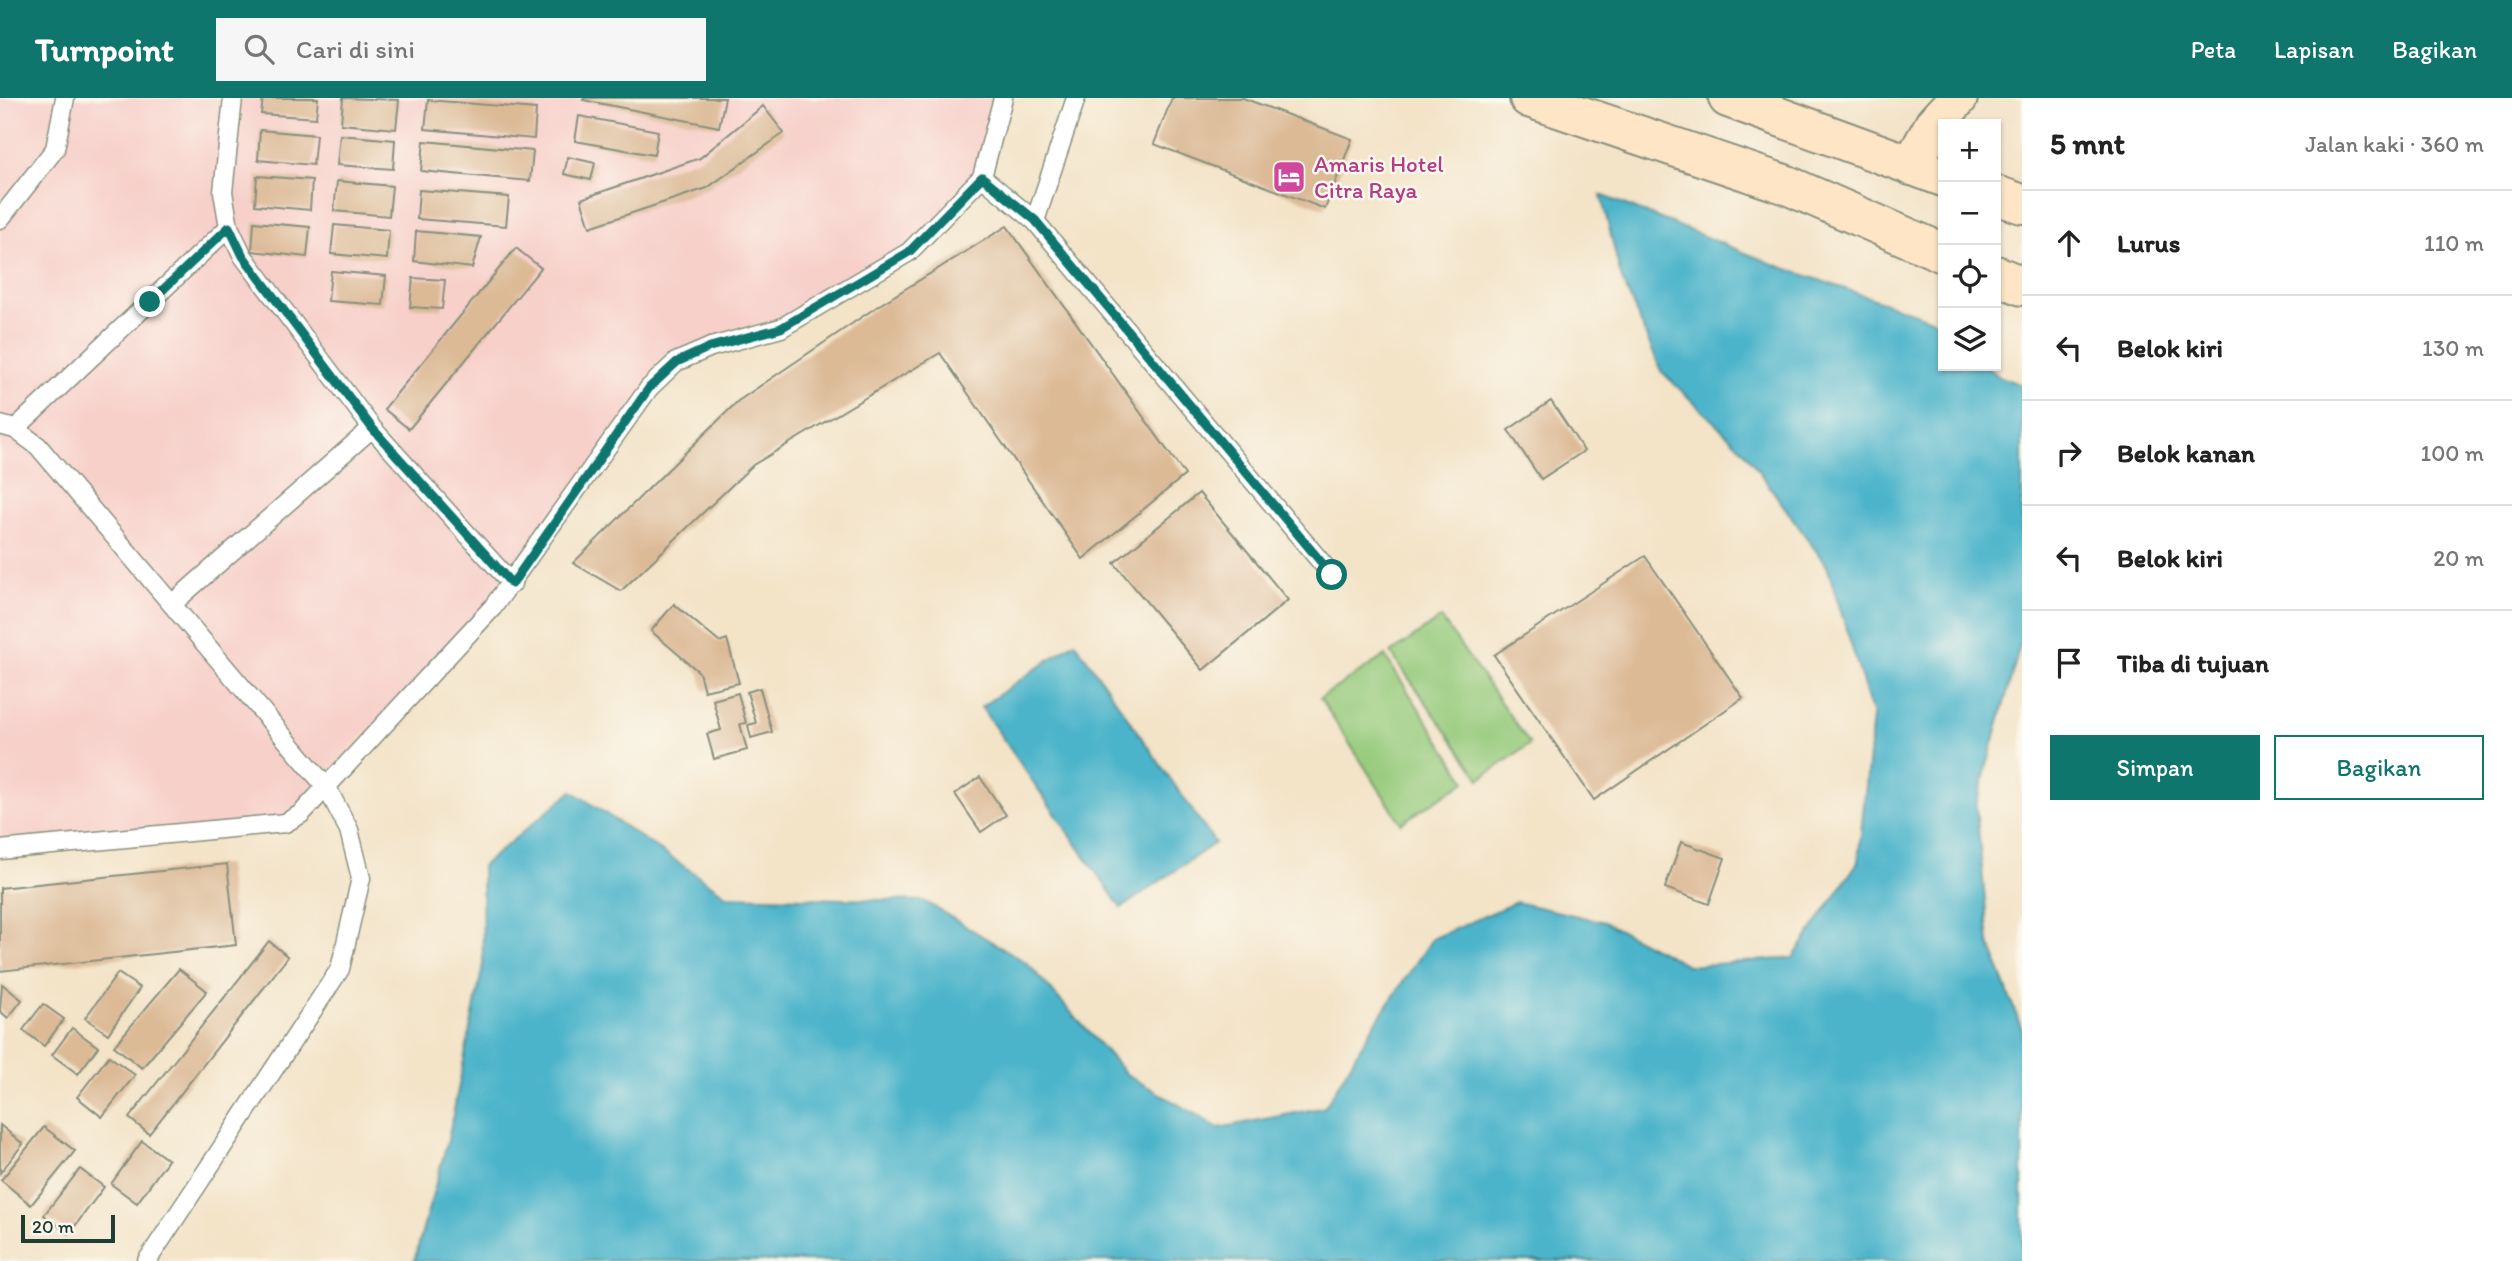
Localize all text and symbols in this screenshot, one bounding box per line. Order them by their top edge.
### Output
search box [216,18,706,81]
text: Turnpoint [35,30,174,69]
icon: search [240,30,278,68]
text: Cari di sini [296,33,415,65]
text: Peta [2191,35,2236,64]
text: Lapisan [2274,35,2354,64]
text: Bagikan [2392,35,2477,64]
map controls [1938,119,2001,371]
button: + [1938,119,2001,182]
text: 5 mnt [2050,125,2125,162]
text: Jalan kaki · 360 m [2305,130,2484,158]
place label: Amaris Hotel Citra Raya [1314,150,1444,204]
hotel icon: Amaris Hotel Citra Raya [1270,158,1308,196]
button: − [1938,182,2001,245]
icon: ahead [2050,224,2088,262]
text: Lurus [2117,227,2180,259]
text: 110 m [2424,229,2484,257]
button: locate [1938,245,2001,308]
route end [134,286,165,317]
button: layers [1938,308,2001,371]
icon: left [2050,329,2088,367]
text: Belok kiri [2117,332,2223,364]
text: 130 m [2422,334,2484,362]
icon: right [2050,434,2088,472]
text: Belok kanan [2117,437,2255,469]
text: 100 m [2420,439,2484,467]
icon: left [2050,539,2088,577]
text: Belok kiri [2117,542,2223,574]
text: 20 m [2433,544,2484,572]
route start [1316,559,1347,590]
icon: arrive [2050,644,2088,682]
text: Tiba di tujuan [2117,647,2269,679]
button: Simpan [2050,735,2260,800]
button: Bagikan [2274,735,2484,800]
scale bar [21,1212,116,1244]
text: 20 m [32,1215,74,1238]

